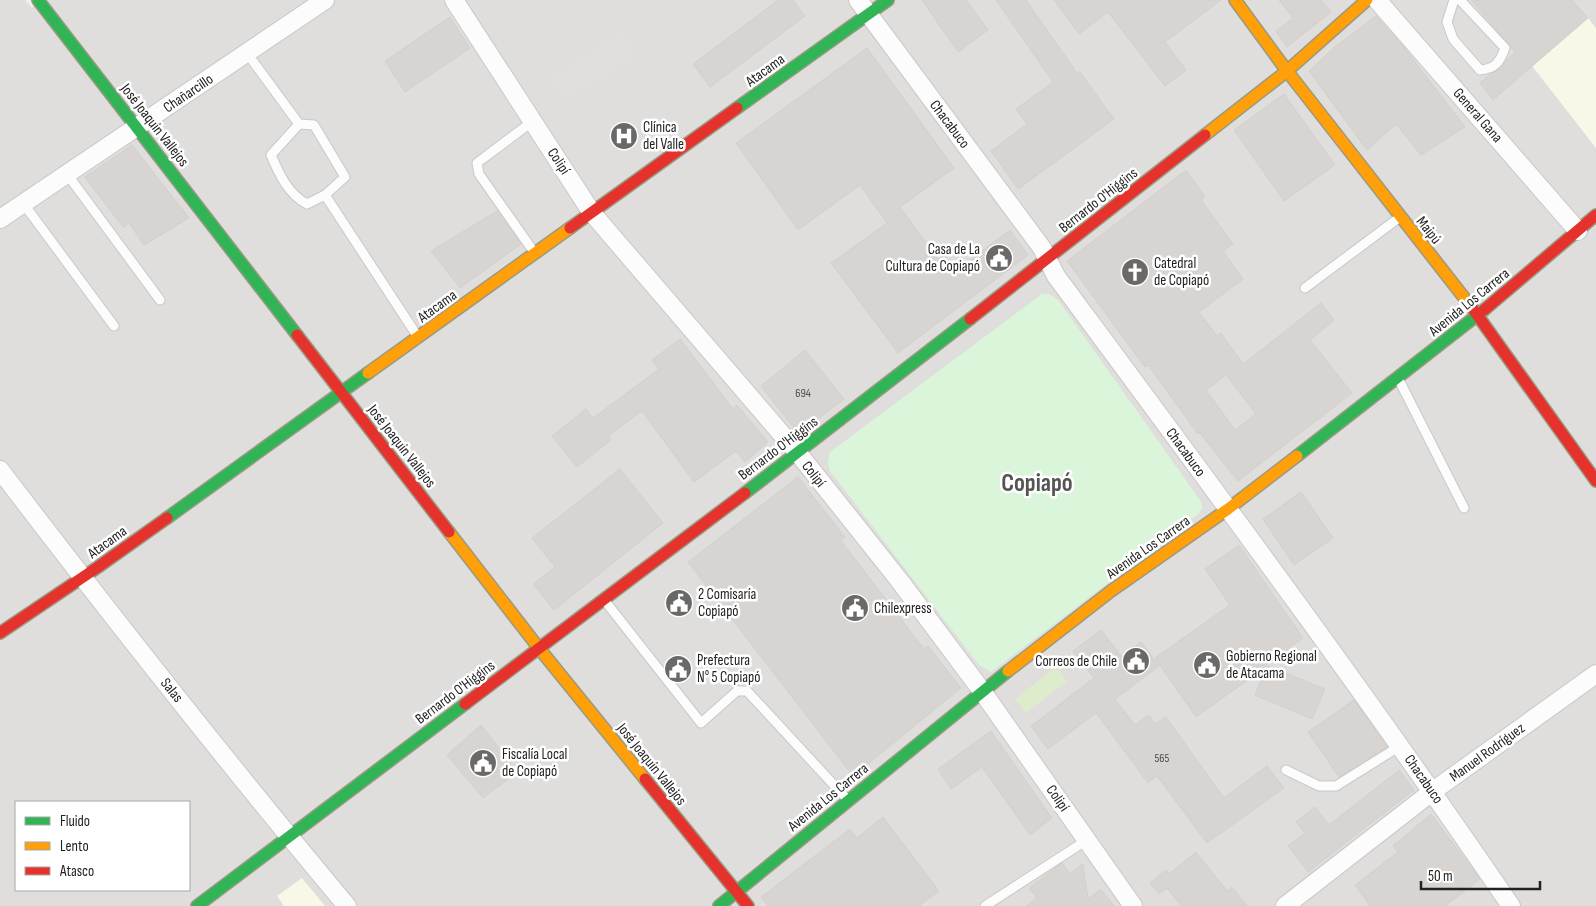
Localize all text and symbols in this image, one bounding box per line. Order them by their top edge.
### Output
street label: Atacama [741,50,789,92]
street label: Chañarcillo [160,70,217,117]
street label: José Joaquín Vallejos [116,79,193,171]
street label: General Gana [1449,84,1507,147]
street label: Chacabuco [925,96,974,152]
place label: Clínica del Valle [643,118,684,154]
hospital icon: Clínica del Valle [609,121,639,151]
street label: Colipí [543,144,574,178]
street label: Bernardo O'Higgins [1055,164,1142,237]
street label: Maipú [1412,213,1445,248]
place label: Casa de La Cultura de Copiapó [885,240,980,276]
public building icon: Casa de La Cultura de Copiapó [984,243,1014,273]
place label: Catedral de Copiapó [1154,254,1209,290]
church icon: Catedral de Copiapó [1120,257,1150,287]
street label: Avenida Los Carrera [1424,264,1514,341]
street label: Atacama [413,286,461,328]
house number: 694 [795,386,811,401]
street label: José Joaquín Vallejos [363,400,440,492]
street label: Bernardo O'Higgins [735,412,822,485]
street label: Chacabuco [1162,424,1210,480]
street label: Colipí [797,457,830,491]
district label: Copiapó [1001,468,1073,499]
street label: Avenida Los Carrera [1102,511,1194,584]
street label: Atacama [83,522,131,564]
place label: 2 Comisaría Copiapó [698,585,757,621]
public building icon: 2 Comisaría Copiapó [664,588,694,618]
public building icon: Chilexpress [840,593,870,623]
place label: Chilexpress [874,599,932,618]
public building icon: Correos de Chile [1121,646,1151,676]
place label: Gobierno Regional de Atacama [1226,647,1317,683]
public building icon: Gobierno Regional de Atacama [1192,650,1222,680]
place label: Prefectura N° 5 Copiapó [697,651,760,687]
place label: Correos de Chile [1035,652,1117,671]
public building icon: Prefectura N° 5 Copiapó [663,654,693,684]
street label: Bernardo O'Higgins [412,656,499,729]
street label: Salas [156,674,187,706]
street label: Manuel Rodríguez [1446,718,1529,786]
street label: José Joaquín Vallejos [612,719,691,809]
place label: Fiscalía Local de Copiapó [502,745,567,781]
public building icon: Fiscalía Local de Copiapó [468,748,498,778]
house number: 565 [1155,751,1170,766]
street label: Chacabuco [1400,751,1447,808]
street label: Avenida Los Carrera [783,759,873,836]
street label: Colipí [1042,781,1074,815]
legend [15,801,190,891]
text: Fluido [60,812,90,831]
text: Lento [60,837,89,856]
scale bar [1421,858,1540,890]
text: Atasco [59,862,94,881]
text: 50 m [1428,867,1453,886]

